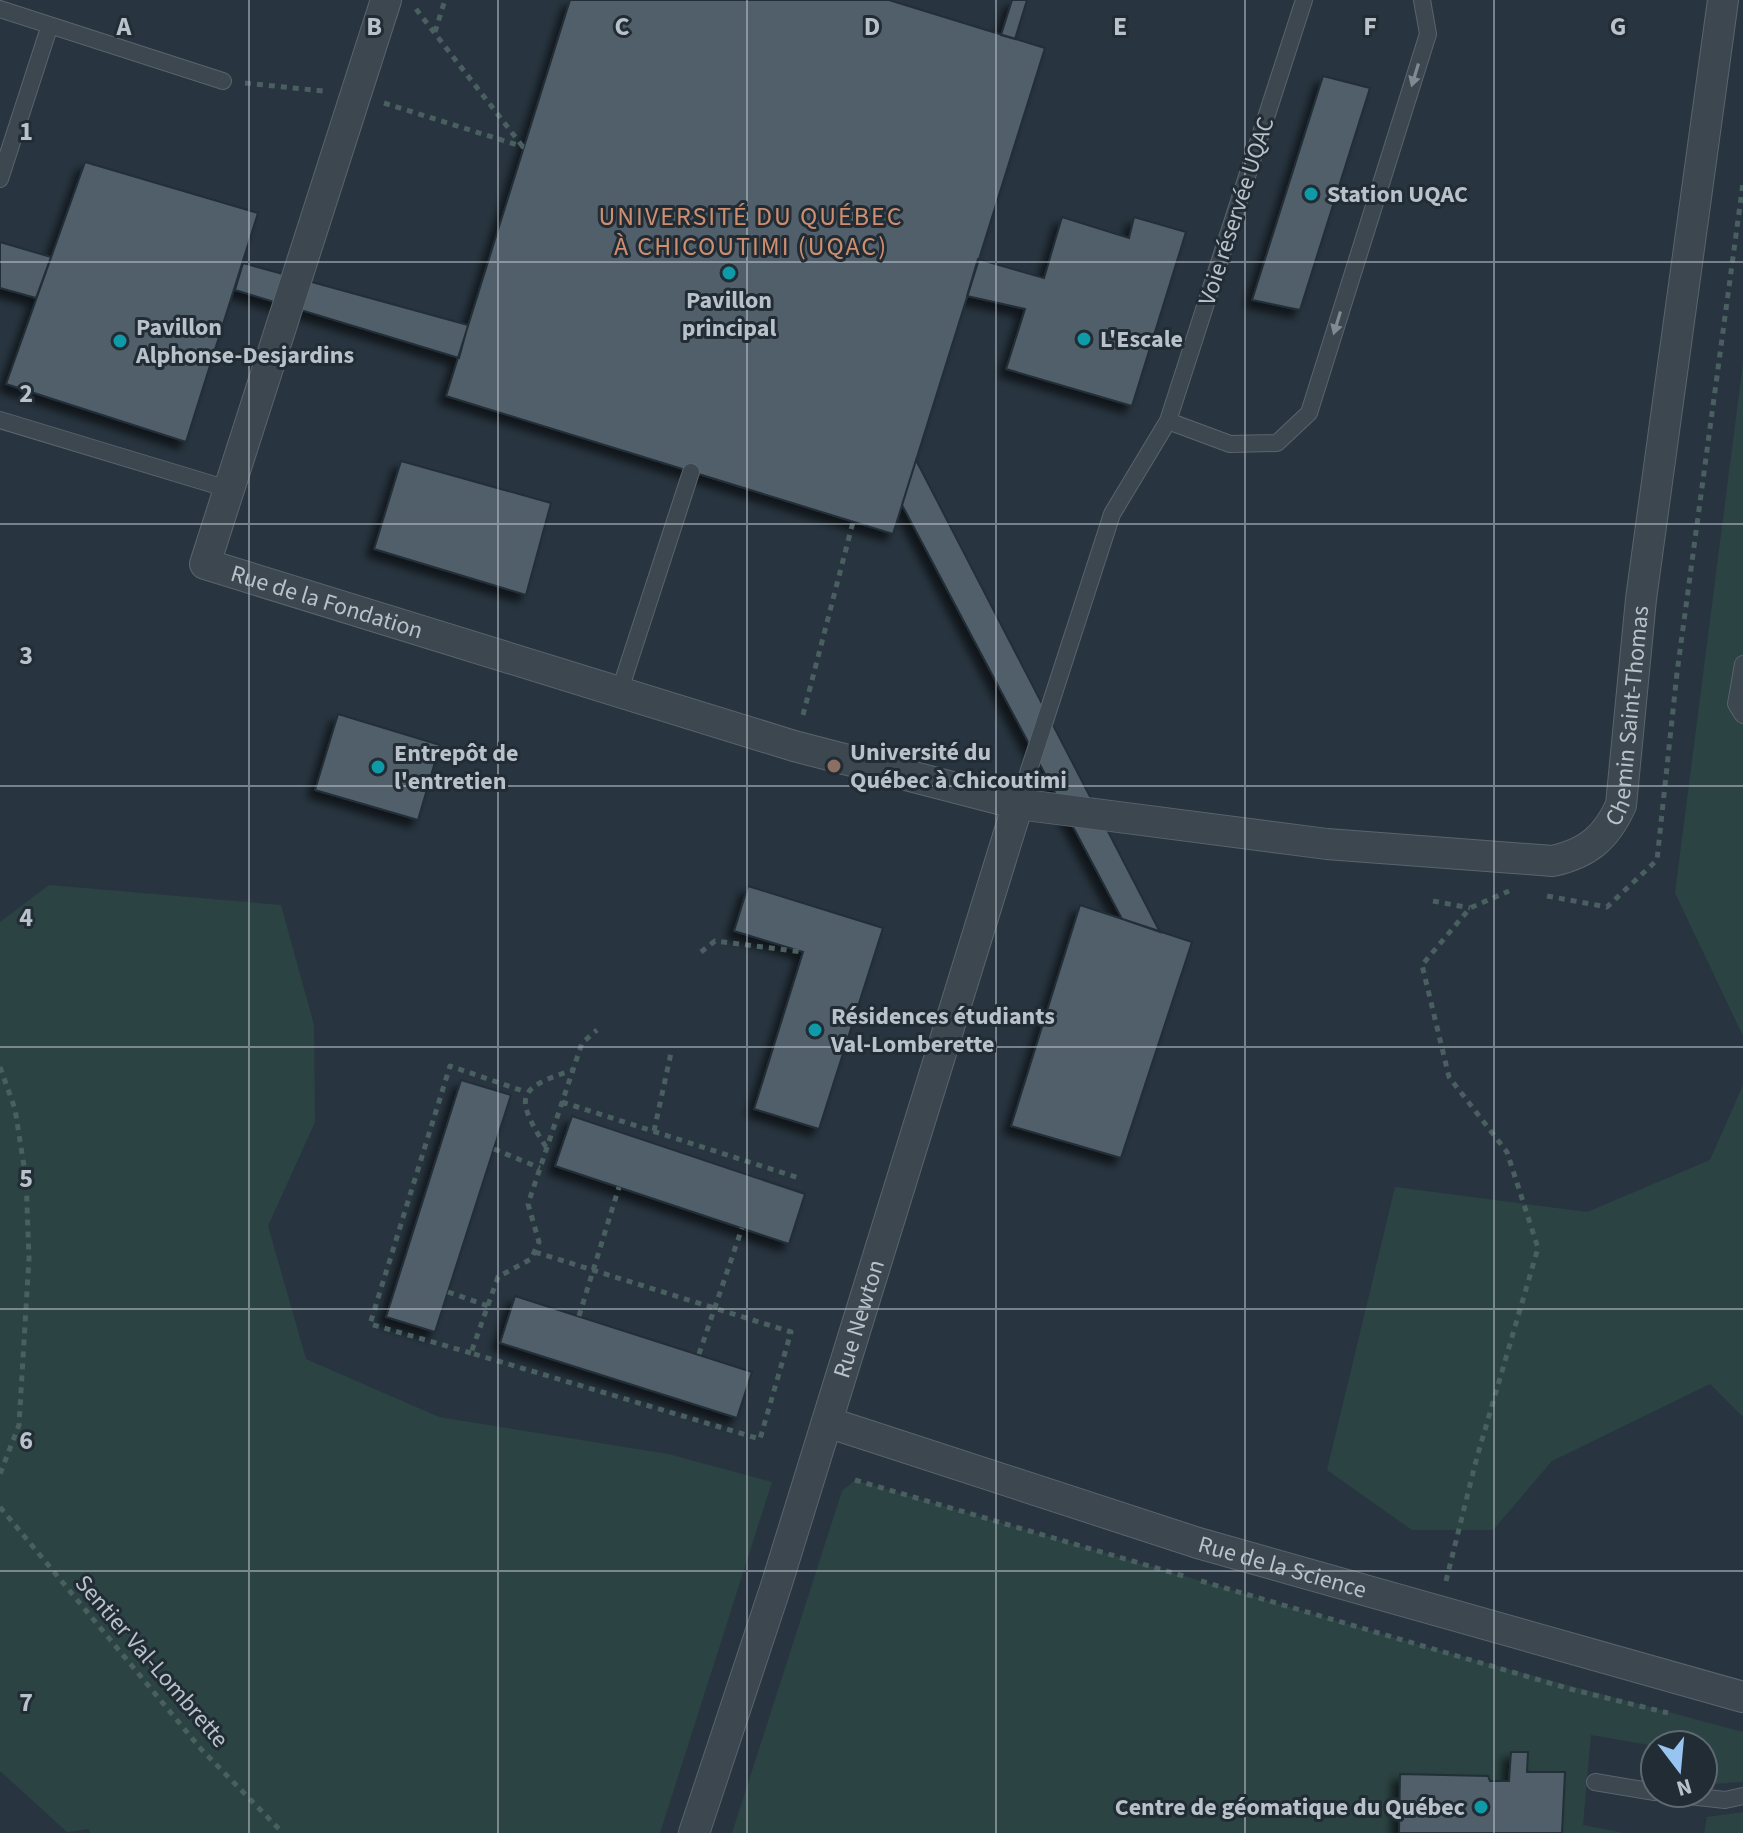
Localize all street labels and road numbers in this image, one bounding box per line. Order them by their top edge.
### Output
street label: Voie réservée UQAC [1190,113,1283,310]
street label: Rue de la Fondation [226,556,427,648]
street label: Chemin Saint-Thomas [1596,604,1658,833]
street label: Rue Newton [824,1255,894,1382]
street label: Rue de la Science [1194,1527,1371,1608]
street label: Sentier Val-Lombrette [67,1567,237,1755]

